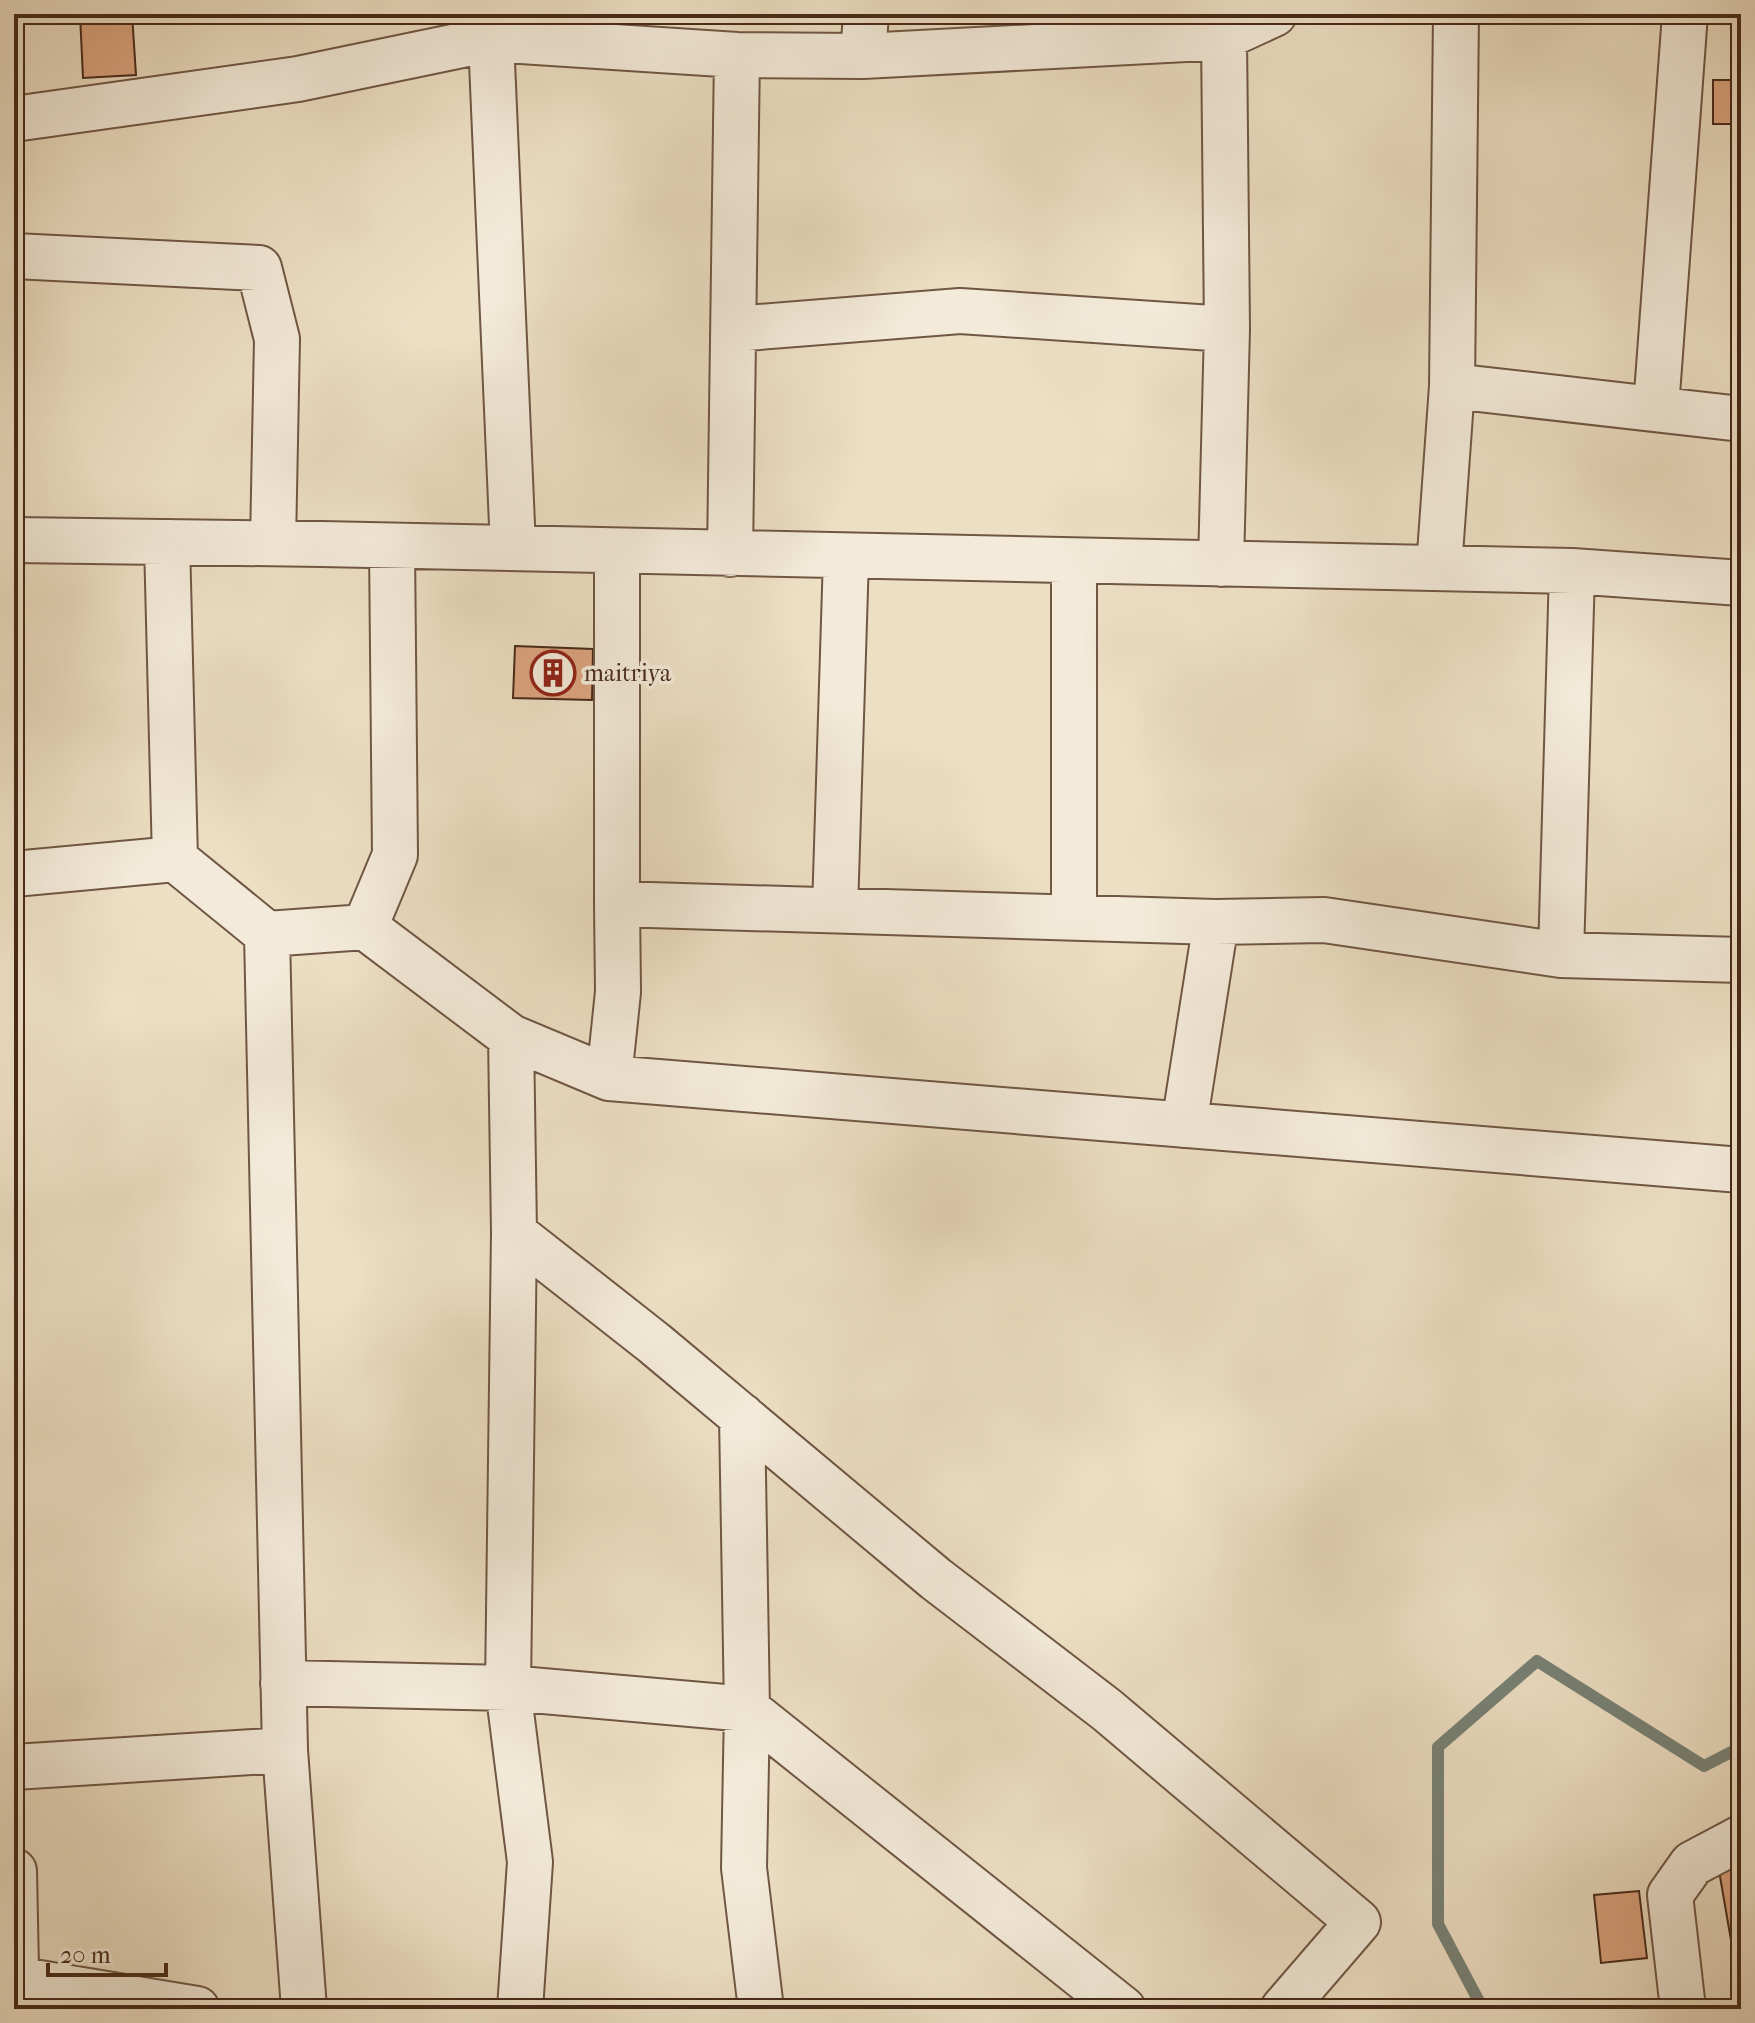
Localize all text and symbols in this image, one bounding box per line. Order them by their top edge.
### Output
building icon: maitriya [529,649,577,697]
place label: maitriya [584,659,672,687]
scale bar [48,1927,166,1977]
text: 20 m [60,1941,111,1969]

